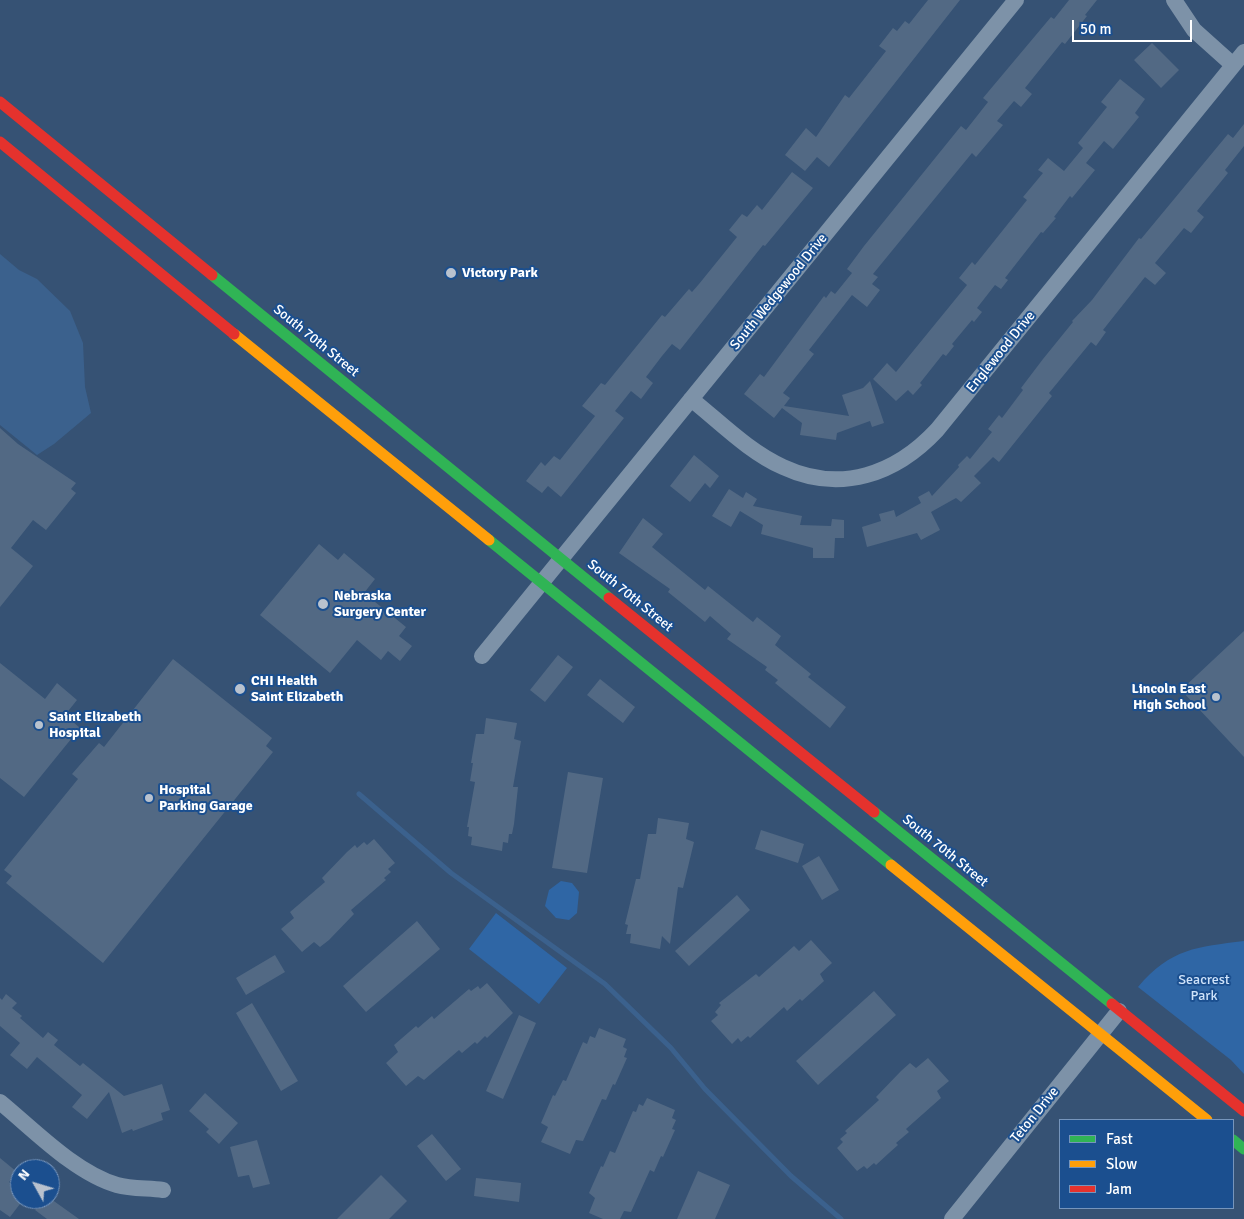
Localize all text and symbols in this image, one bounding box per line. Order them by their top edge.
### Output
scale bar [1074,10,1194,42]
text: 50 m [1080,20,1111,38]
street label: South Wedgewood Drive [727,231,831,353]
place label: Victory Park [462,265,538,281]
marker: Victory Park [444,266,458,280]
street label: South 70th Street [270,301,362,381]
street label: Englewood Drive [963,308,1039,396]
street label: South 70th Street [584,556,676,636]
place label: Nebraska Surgery Center [334,588,426,620]
marker: Nebraska Surgery Center [316,597,330,611]
place label: CHI Health Saint Elizabeth [251,673,343,706]
place label: Lincoln East High School [1132,681,1206,714]
marker: CHI Health Saint Elizabeth [233,682,247,696]
marker: Lincoln East High School [1210,691,1222,703]
place label: Saint Elizabeth Hospital [49,709,141,742]
marker: Saint Elizabeth Hospital [33,719,45,731]
place label: Hospital Parking Garage [159,782,253,814]
marker: Hospital Parking Garage [143,792,155,804]
street label: South 70th Street [899,811,991,891]
park label: Seacrest Park [1178,972,1230,1004]
street label: Teton Drive [1007,1084,1063,1146]
legend [1059,1119,1234,1209]
text: Fast [1106,1130,1133,1148]
text: Slow [1106,1155,1137,1173]
north arrow [10,1159,60,1209]
text: N [14,1166,33,1184]
text: Jam [1106,1180,1132,1198]

